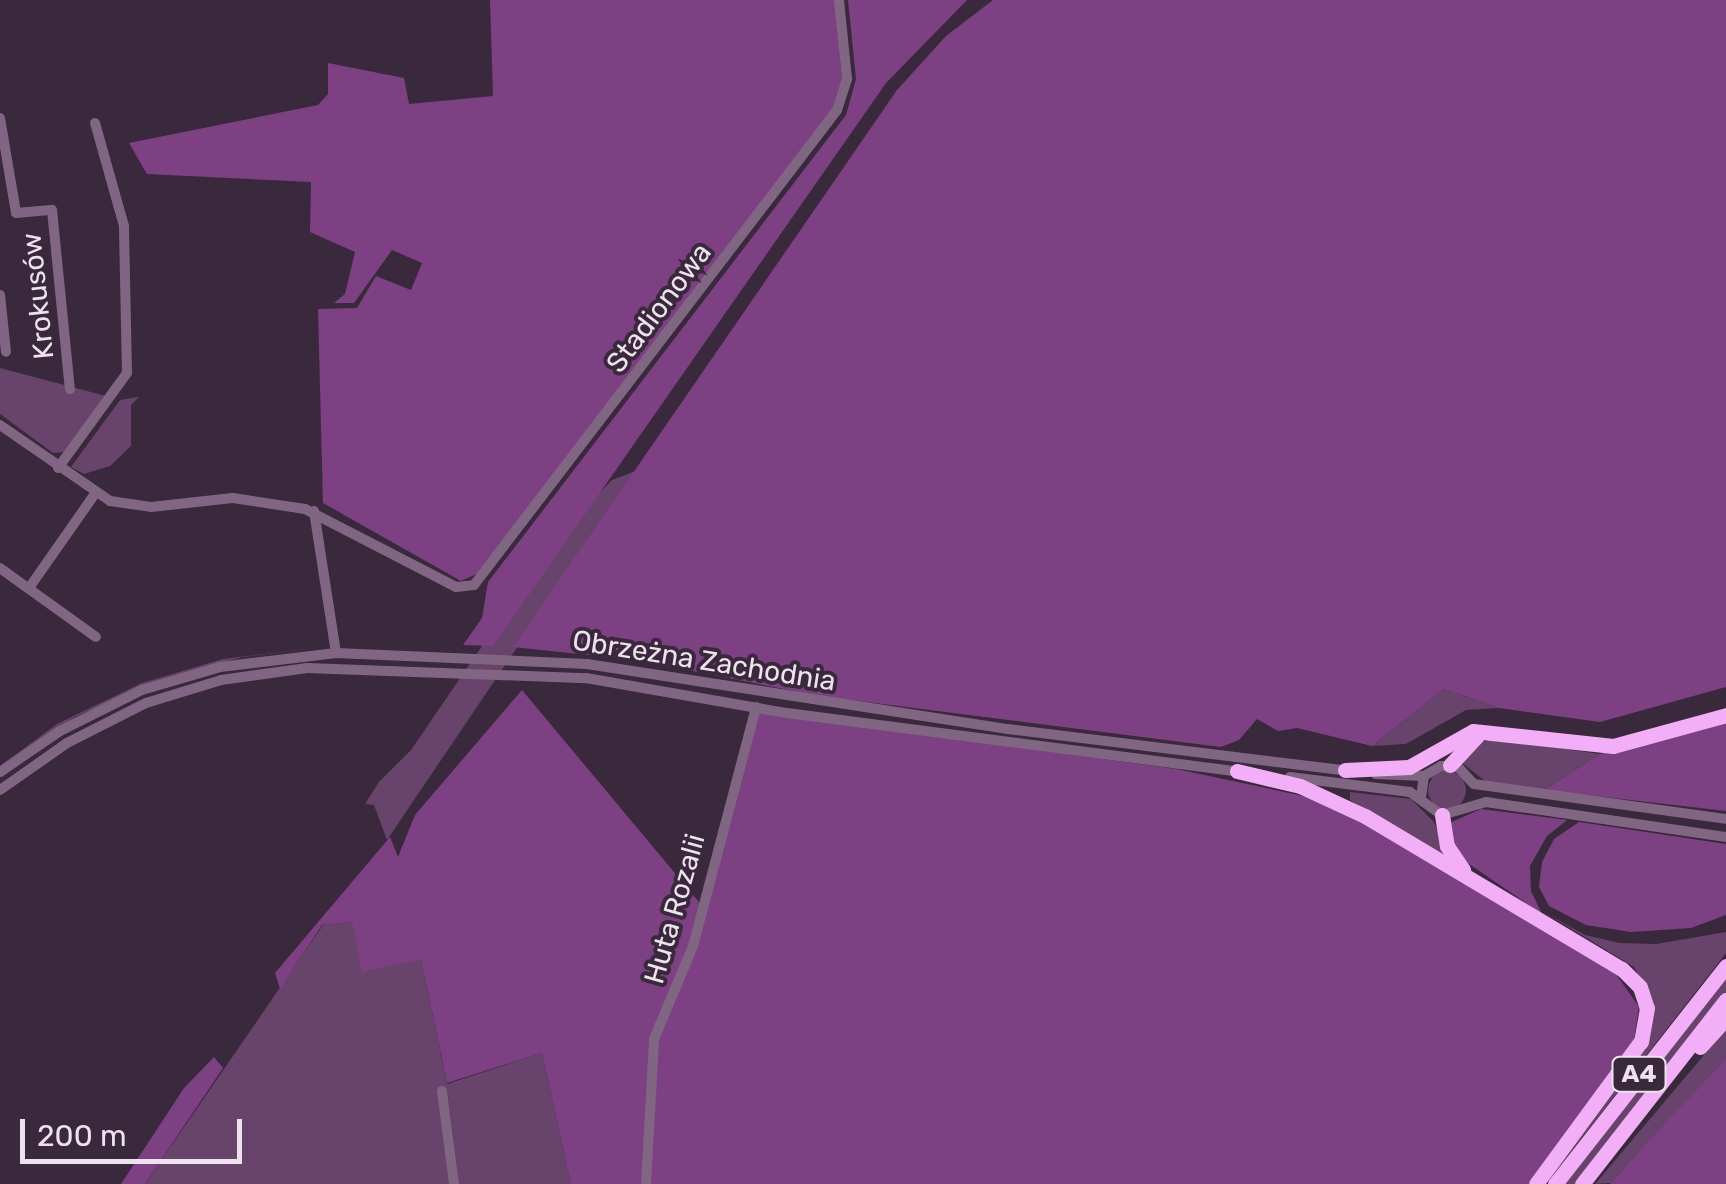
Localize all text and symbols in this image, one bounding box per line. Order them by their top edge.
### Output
street label: Krokusów [15,231,61,361]
street label: Stadionowa [599,237,719,379]
street label: Obrzeżna Zachodnia [570,624,838,698]
street label: Huta Rozalii [638,830,712,988]
road number: A4 [1612,1054,1666,1094]
scale bar [25,1099,248,1161]
text: 200 m [37,1118,127,1154]

